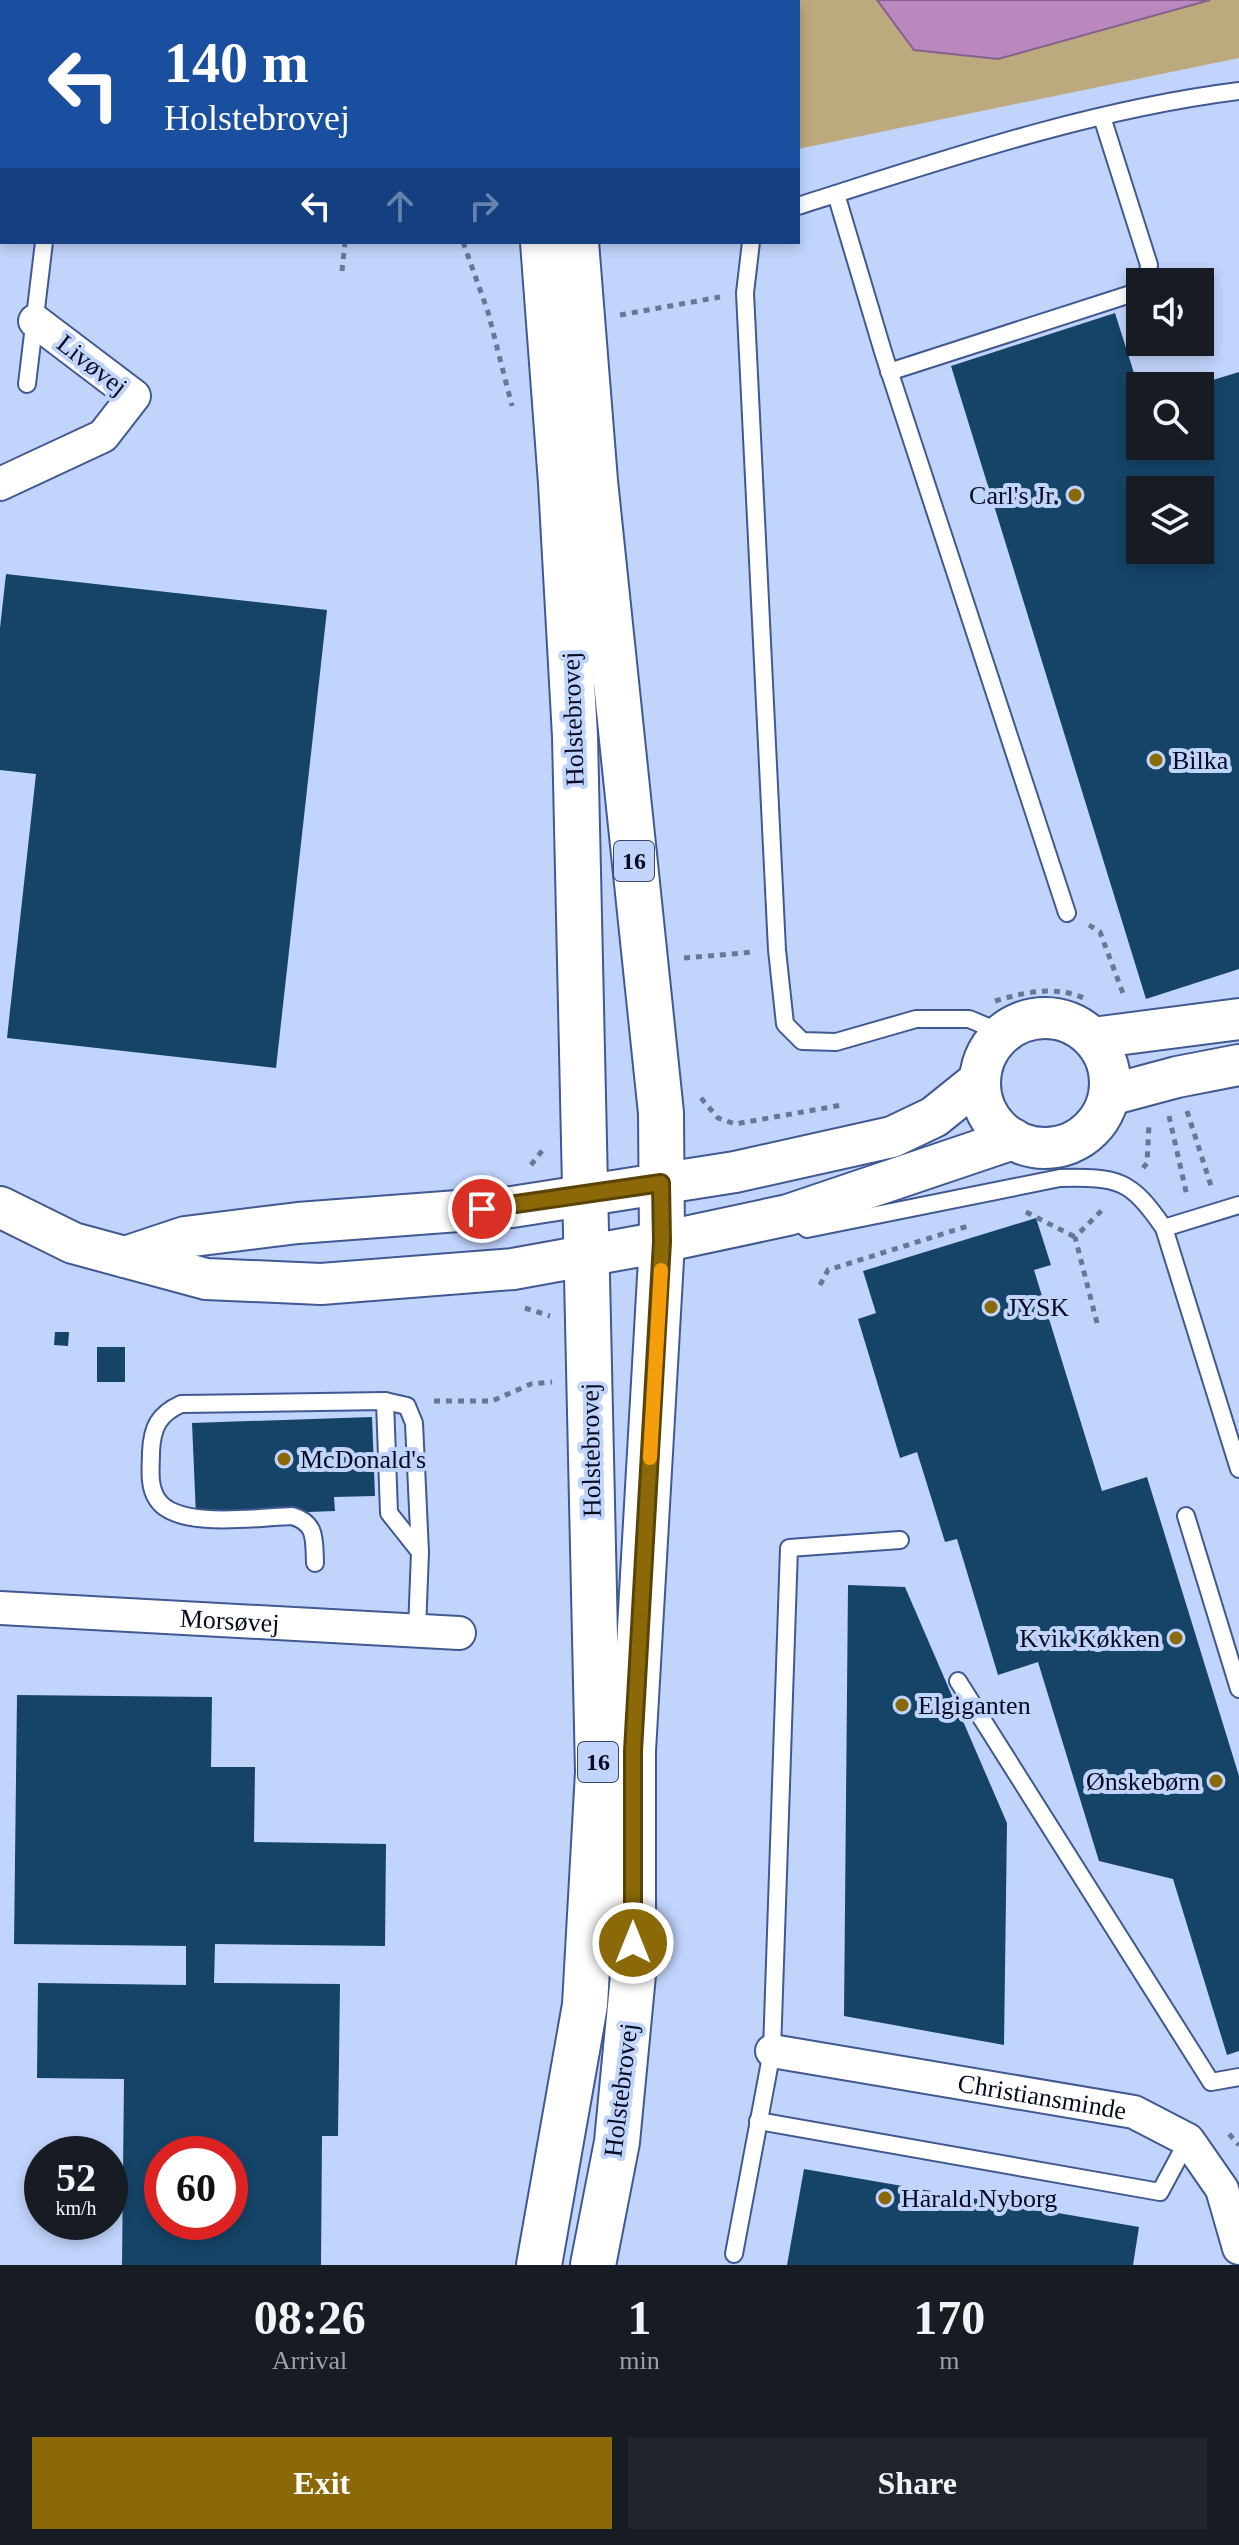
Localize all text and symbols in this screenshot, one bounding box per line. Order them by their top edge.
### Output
icon: left [32,32,136,136]
text: 140 m [164,32,309,94]
text: Holstebrovej [164,98,350,138]
icon: left [294,184,338,228]
icon: ahead [378,184,422,228]
icon: right [462,184,506,228]
map controls [1126,268,1214,564]
button: sound [1126,268,1214,356]
street label: Livøvej [51,329,133,401]
button: search [1126,372,1214,460]
button: layers [1126,476,1214,564]
place label: Carl's Jr. [969,481,1059,510]
marker: Carl's Jr. [1066,486,1084,504]
street label: Holstebrovej [556,651,590,787]
place label: Bilka [1172,746,1229,775]
marker: Bilka [1147,751,1165,769]
road number: 16 [614,841,654,881]
pin [448,1175,516,1243]
icon: arrive [460,1187,504,1231]
place label: JYSK [1007,1293,1069,1322]
marker: JYSK [982,1298,1000,1316]
street label: Holstebrovej [575,1383,607,1517]
place label: McDonald's [300,1445,426,1474]
marker: McDonald's [275,1450,293,1468]
street label: Morsøvej [179,1603,280,1638]
place label: Kvik Køkken [1019,1624,1160,1653]
marker: Kvik Køkken [1167,1629,1185,1647]
place label: Elgiganten [918,1691,1031,1720]
marker: Elgiganten [893,1696,911,1714]
road number: 16 [578,1742,618,1782]
place label: Ønskebørn [1086,1767,1200,1796]
marker: Ønskebørn [1207,1772,1225,1790]
position arrow [591,1901,675,1985]
street label: Holstebrovej [598,2022,644,2158]
street label: Christiansminde [956,2068,1129,2125]
speed limit sign: 60 [144,2136,248,2240]
text: 52 [56,2155,96,2200]
place label: Harald Nyborg [901,2184,1057,2213]
marker: Harald Nyborg [876,2189,894,2207]
text: km/h [55,2197,97,2219]
text: 08:26 [254,2291,366,2344]
text: 1 [627,2291,651,2344]
text: 170 [913,2291,985,2344]
text: Arrival [272,2346,347,2375]
text: min [619,2346,660,2375]
text: m [939,2346,959,2375]
button: Exit [32,2437,612,2529]
button: Share [628,2437,1207,2529]

